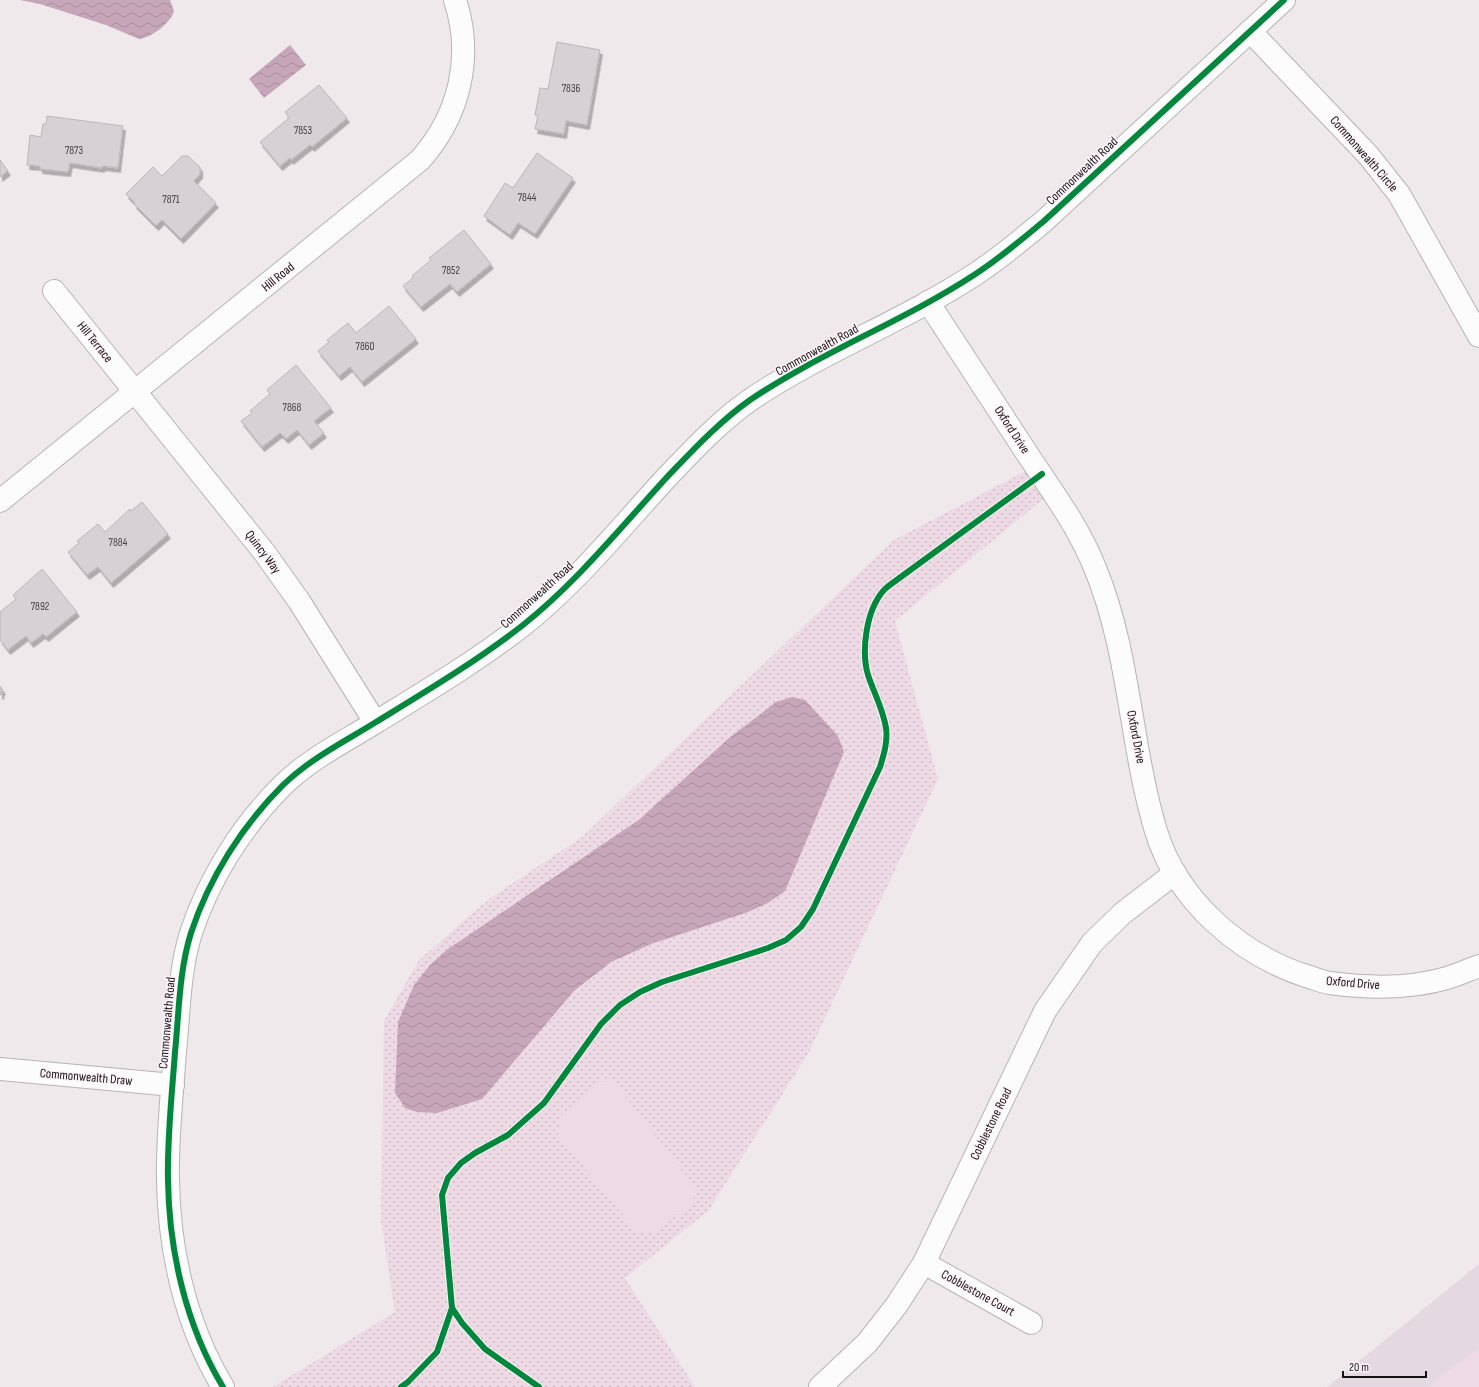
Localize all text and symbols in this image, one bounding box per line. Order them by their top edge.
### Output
house number: 7836 [562,82,580,95]
street label: Commonwealth Circle [1327,113,1401,195]
house number: 7853 [294,124,312,137]
street label: Commonwealth Road [1043,134,1121,208]
house number: 7873 [65,144,83,157]
house number: 7844 [518,191,537,204]
house number: 7871 [162,193,180,206]
street label: Hill Road [258,259,298,295]
house number: 7852 [442,264,461,277]
street label: Hill Terrace [74,318,116,366]
street label: Commonwealth Road [773,321,861,379]
house number: 7860 [356,340,375,353]
house number: 7868 [283,401,302,414]
street label: Oxford Drive [991,403,1033,457]
street label: Quincy Way [242,527,284,577]
house number: 7884 [109,536,128,549]
street label: Commonwealth Road [497,558,577,632]
house number: 7892 [31,600,50,613]
street label: Oxford Drive [1123,709,1149,765]
street label: Oxford Drive [1325,973,1381,993]
street label: Commonwealth Road [155,976,179,1070]
street label: Commonwealth Draw [39,1065,134,1089]
street label: Cobblestone Road [967,1085,1015,1163]
street label: Cobblestone Court [938,1266,1018,1320]
scale bar [1343,1353,1426,1379]
text: 20 m [1349,1360,1369,1375]

